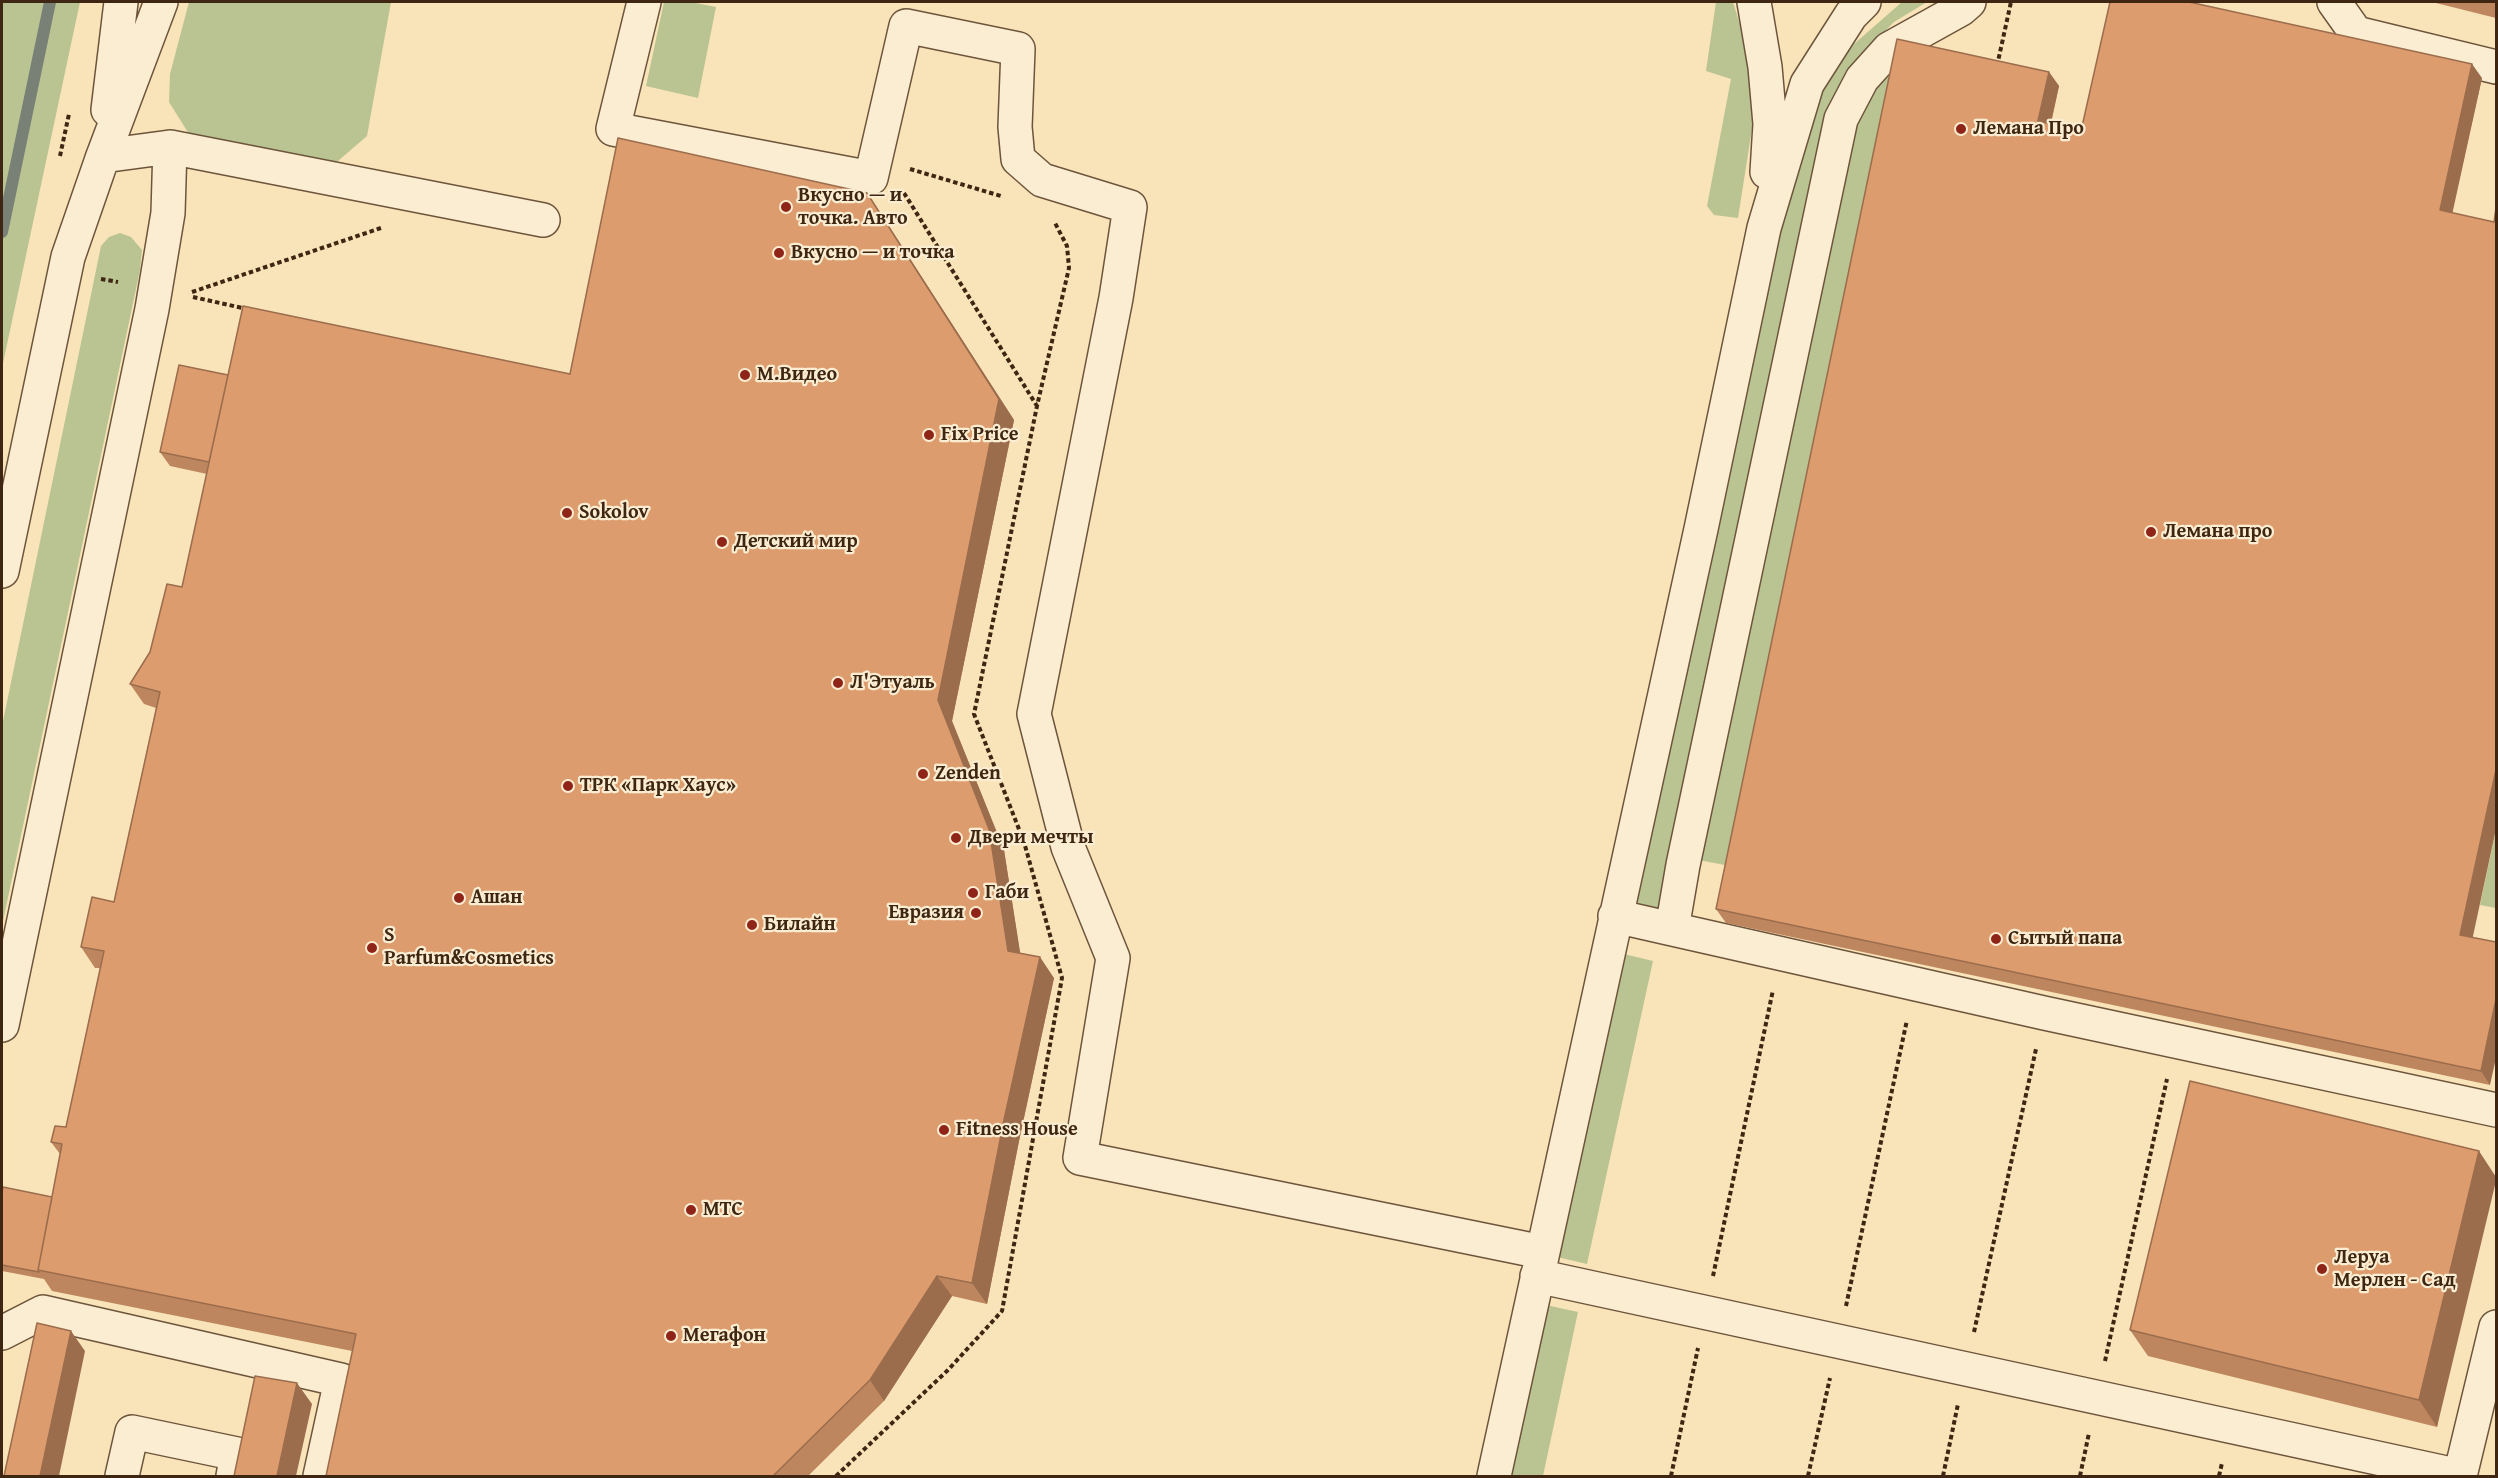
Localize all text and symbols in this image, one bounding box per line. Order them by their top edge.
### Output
place label: Лемана Про [1973,117,2084,141]
marker: Лемана Про [1954,122,1968,136]
place label: Вкусно — и точка. Авто [798,184,908,231]
marker: Вкусно — и точка. Авто [779,200,793,214]
place label: Вкусно — и точка [791,241,954,265]
marker: Вкусно — и точка [772,246,786,260]
place label: М.Видео [757,363,837,387]
marker: М.Видео [738,368,752,382]
place label: Fix Price [941,423,1019,447]
marker: Fix Price [922,428,936,442]
place label: Sokolov [579,501,648,525]
marker: Sokolov [560,506,574,520]
place label: Лемана про [2163,520,2272,544]
marker: Лемана про [2144,525,2158,539]
place label: Детский мир [734,530,858,554]
marker: Детский мир [715,535,729,549]
place label: Л'Этуаль [850,671,935,695]
marker: Л'Этуаль [831,676,845,690]
place label: Zenden [935,762,1001,786]
marker: Zenden [916,767,930,781]
place label: ТРК «Парк Хаус» [580,774,736,798]
marker: ТРК «Парк Хаус» [561,779,575,793]
place label: Двери мечты [968,826,1093,850]
marker: Двери мечты [949,831,963,845]
place label: Габи [985,881,1029,905]
place label: Ашан [471,886,523,910]
marker: Габи [966,886,980,900]
marker: Ашан [452,891,466,905]
place label: Евразия [888,901,964,925]
marker: Евразия [969,906,983,920]
place label: Билайн [764,913,836,937]
marker: Билайн [745,918,759,932]
place label: S Parfum&Cosmetics [384,924,554,971]
place label: Сытый папа [2008,927,2122,951]
marker: Сытый папа [1989,932,2003,946]
marker: S Parfum&Cosmetics [365,941,379,955]
place label: Fitness House [956,1118,1078,1142]
marker: Fitness House [937,1123,951,1137]
place label: МТС [703,1198,743,1222]
marker: МТС [684,1203,698,1217]
place label: Леруа Мерлен - Сад [2334,1246,2456,1293]
marker: Леруа Мерлен - Сад [2315,1262,2329,1276]
place label: Мегафон [683,1324,766,1348]
marker: Мегафон [664,1329,678,1343]

